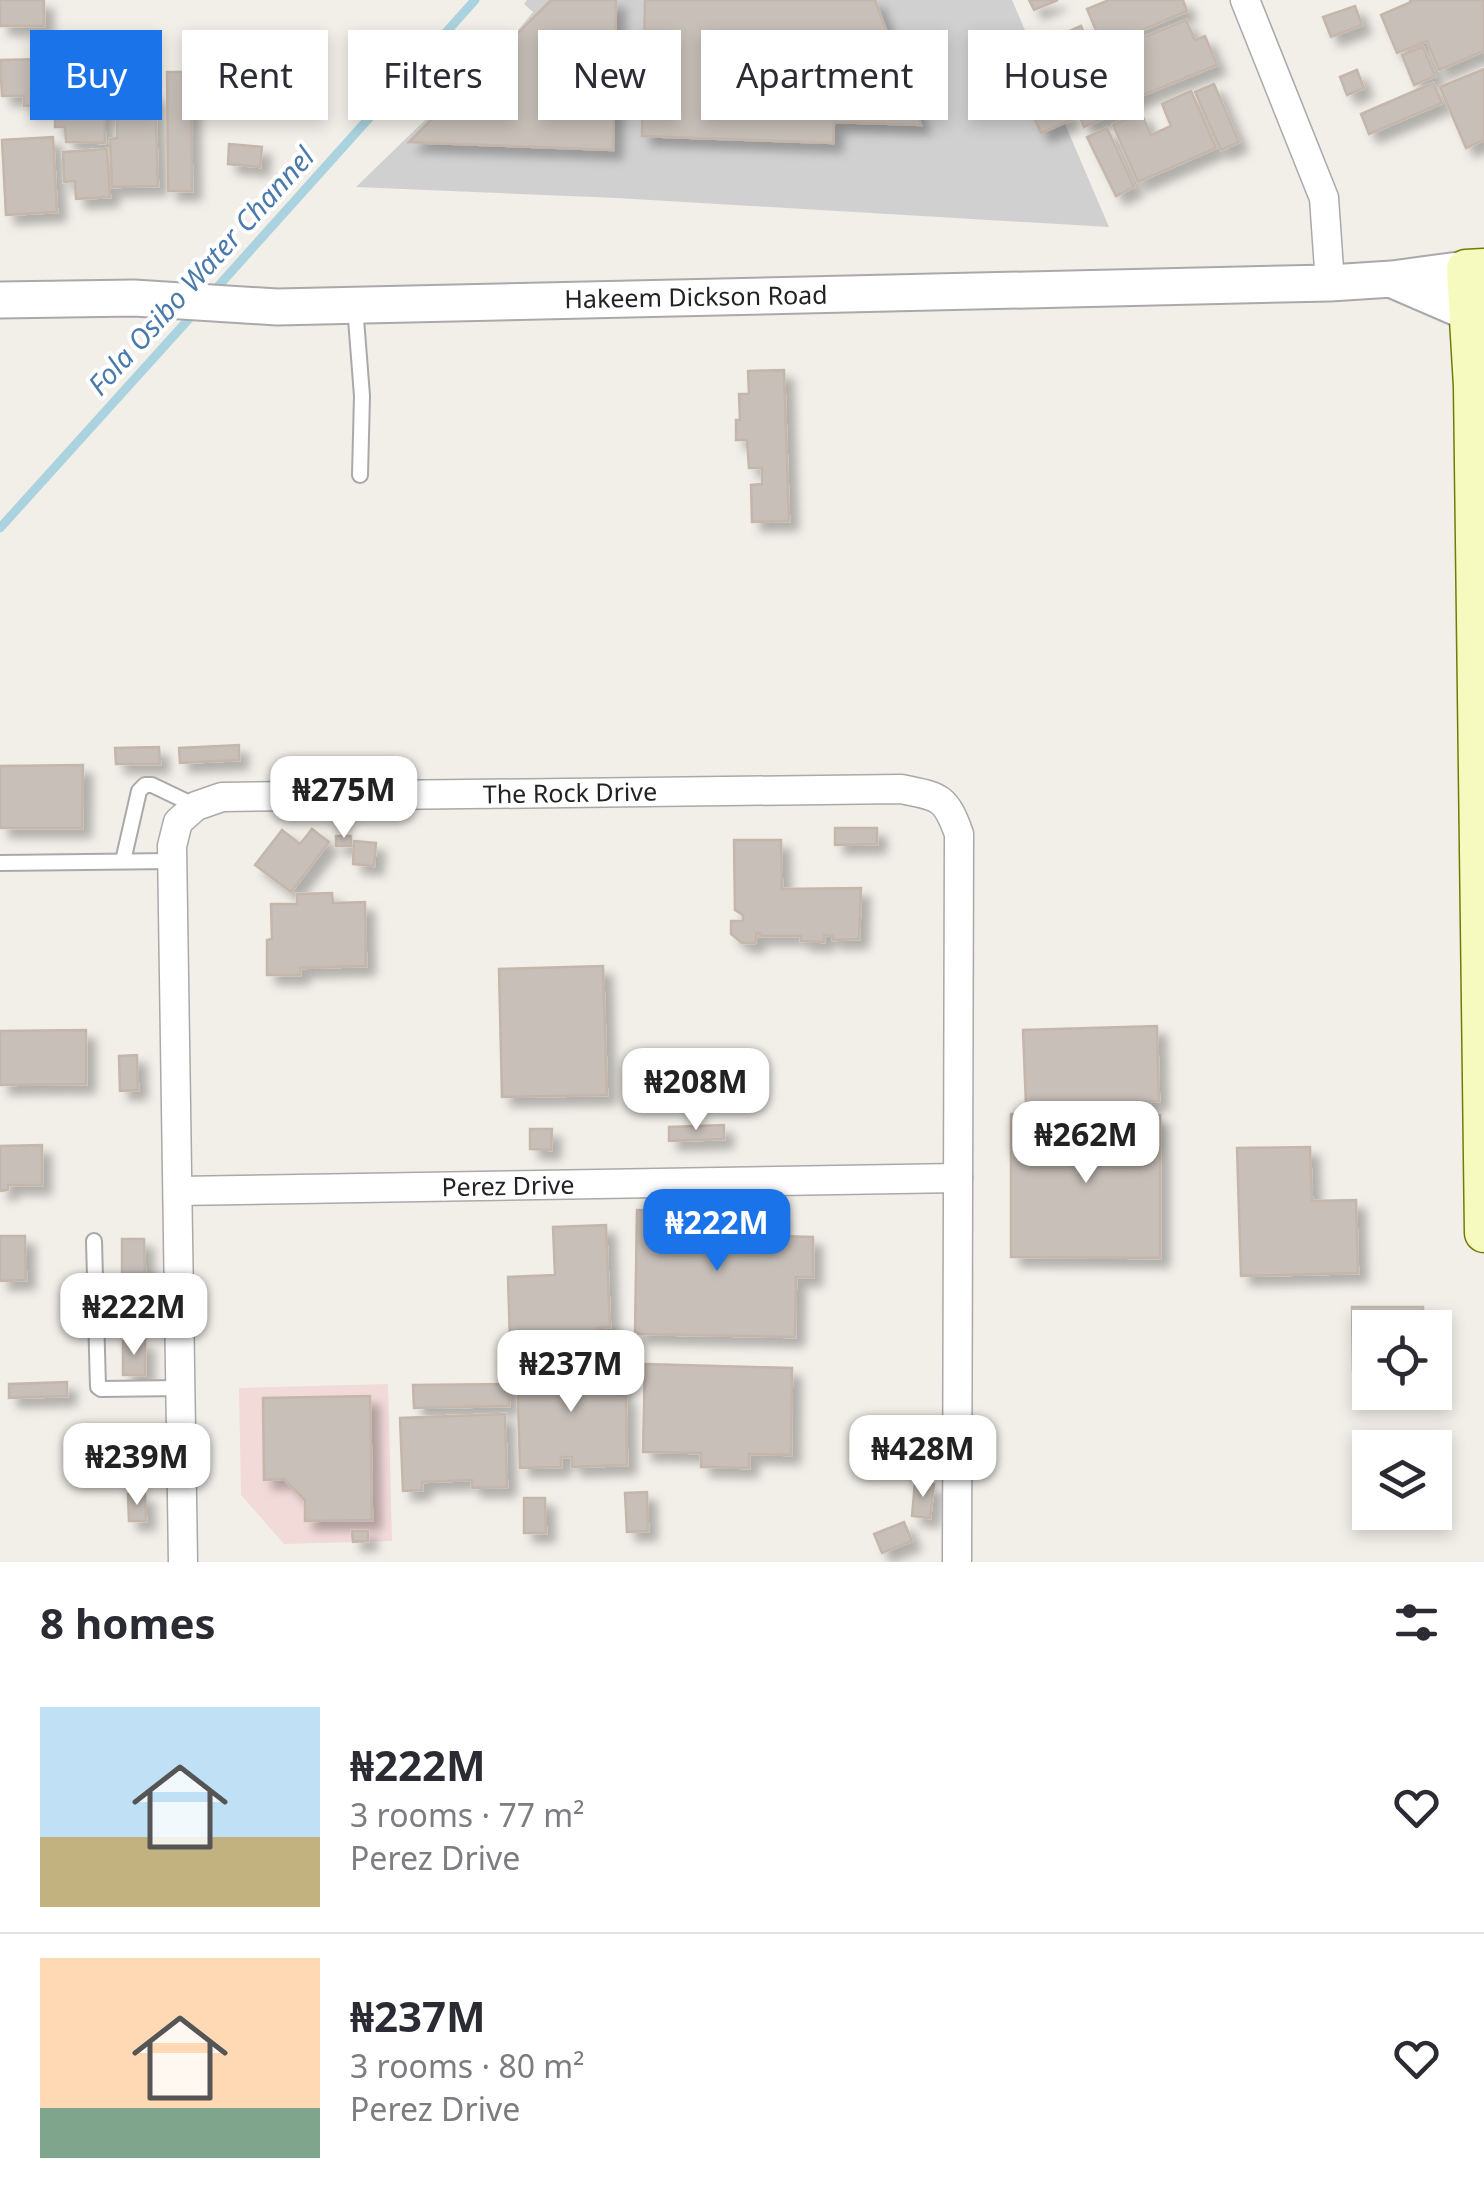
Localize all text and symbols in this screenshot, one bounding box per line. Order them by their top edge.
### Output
chip: Buy [30,30,162,120]
chip: Rent [182,30,328,120]
chip: Filters [348,30,518,120]
chip: New [538,30,681,120]
chip: Apartment [701,30,948,120]
chip: House [968,30,1144,120]
water label: Fola Osibo Water Channel [79,138,322,402]
street label: Hakeem Dickson Road [564,277,828,315]
pin: ₦275M [274,756,414,841]
text: ₦275M [292,767,396,810]
street label: The Rock Drive [483,773,657,811]
pin: ₦208M [626,1048,766,1133]
text: ₦208M [644,1059,748,1102]
pin: ₦262M [1016,1101,1156,1186]
text: ₦262M [1034,1112,1138,1155]
street label: Perez Drive [441,1167,575,1203]
pin: ₦222M [647,1189,787,1274]
text: ₦222M [665,1200,769,1243]
pin: ₦222M [64,1273,204,1358]
text: ₦222M [82,1284,186,1327]
map controls [1352,1310,1452,1530]
button: locate [1352,1310,1452,1410]
pin: ₦237M [501,1330,641,1415]
text: ₦237M [519,1341,623,1384]
pin: ₦428M [853,1415,993,1500]
pin: ₦239M [67,1423,207,1508]
text: ₦428M [871,1426,975,1469]
button: layers [1352,1430,1452,1530]
text: ₦239M [85,1434,189,1477]
text: 8 homes [40,1594,216,1651]
icon: filters [1389,1595,1444,1650]
text: ₦222M [350,1736,486,1793]
icon: home [120,1747,240,1867]
icon: heart [1389,1780,1444,1835]
text: 3 rooms · 77 m² [350,1793,584,1836]
text: Perez Drive [350,1836,520,1879]
text: ₦237M [350,1987,486,2044]
icon: home [120,1998,240,2118]
icon: heart [1389,2031,1444,2086]
text: 3 rooms · 80 m² [350,2044,584,2087]
text: Perez Drive [350,2087,520,2130]

